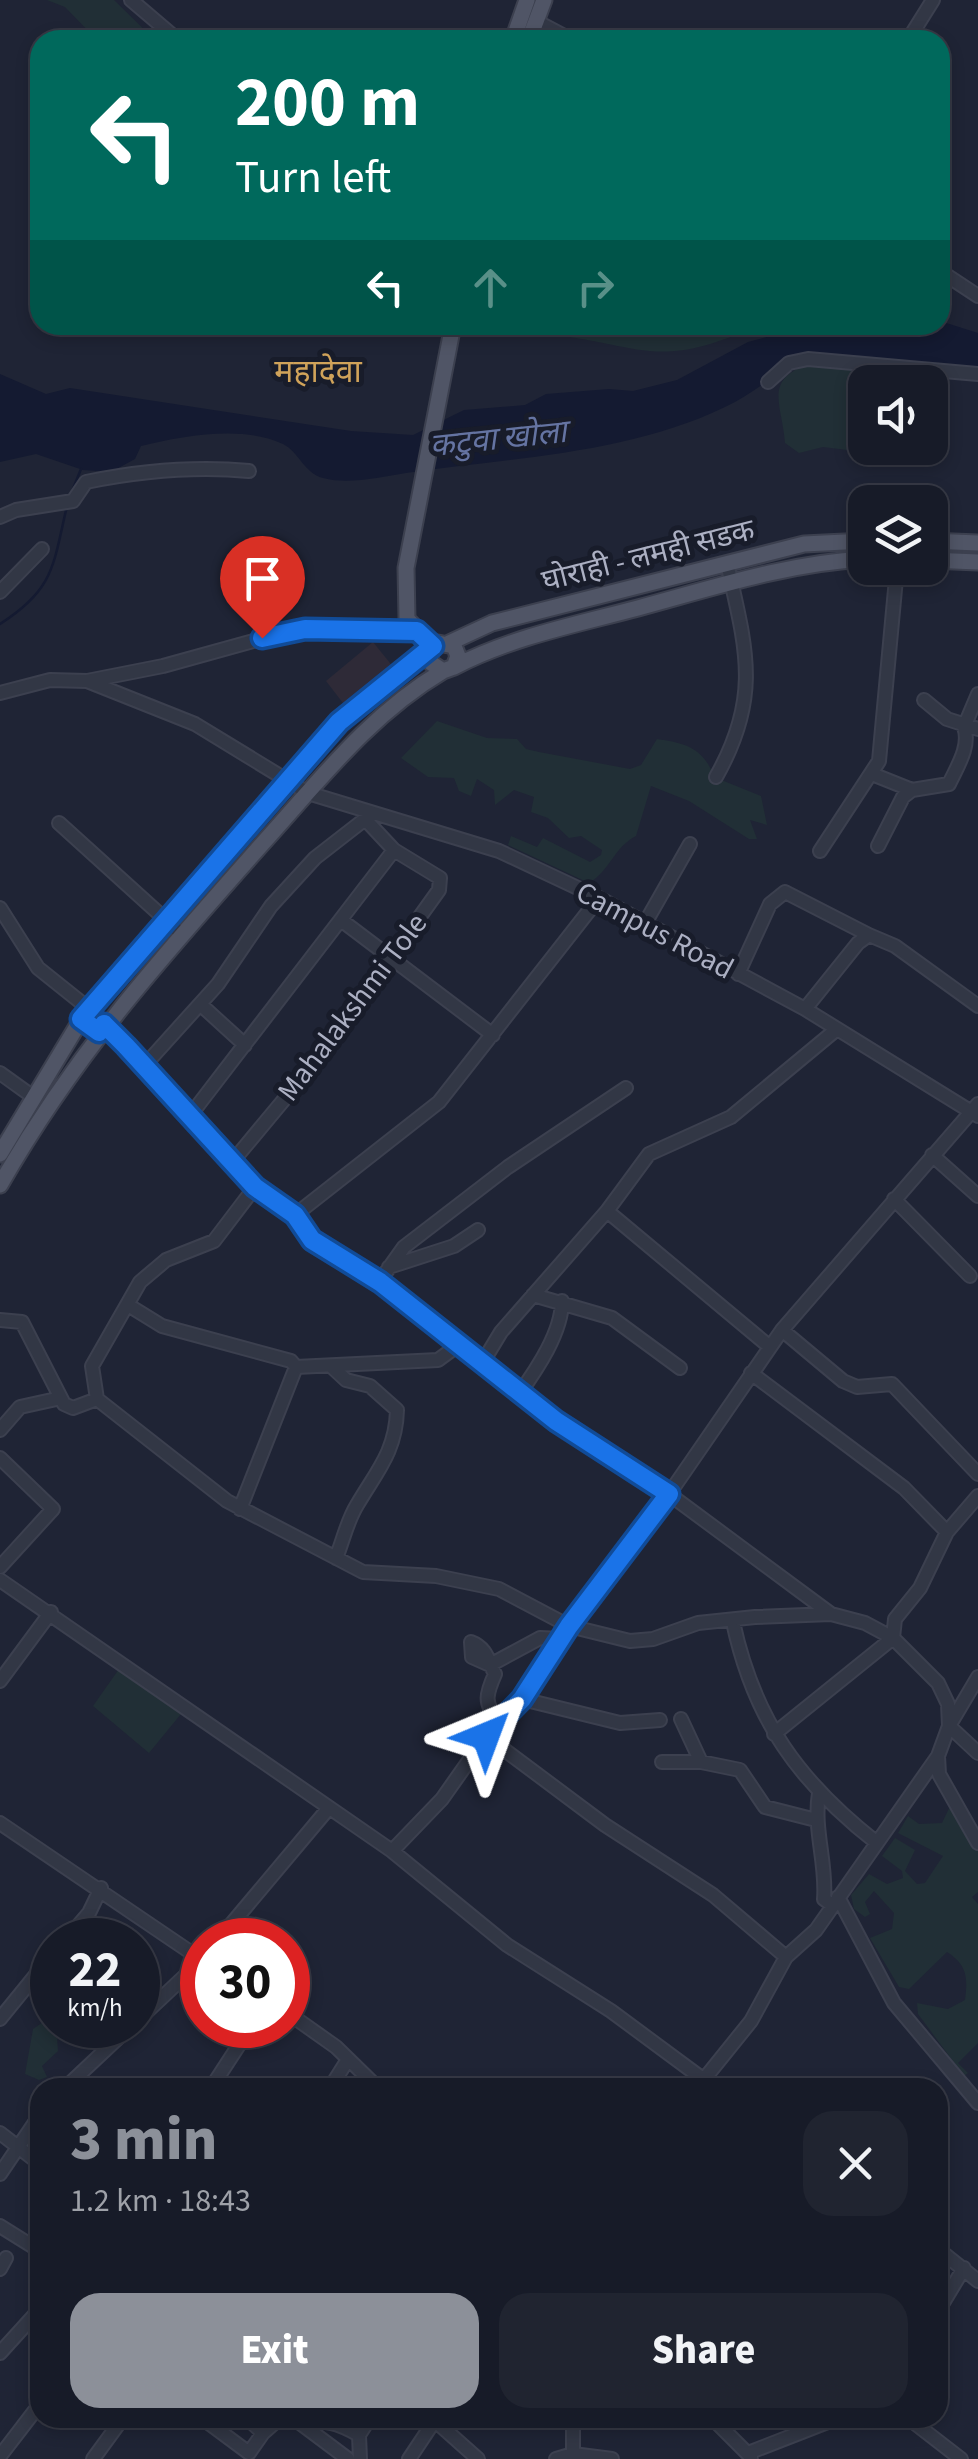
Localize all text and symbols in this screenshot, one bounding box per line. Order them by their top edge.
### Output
text: 200 m [235,53,420,153]
icon: left [70,70,200,200]
text: Turn left [235,146,391,210]
icon: left [358,260,413,315]
icon: ahead [463,260,518,315]
icon: right [568,260,623,315]
district label: महादेवा [274,349,362,395]
map controls [848,365,948,585]
button: sound [848,365,948,465]
water label: कटुवा खोला [427,408,575,469]
button: layers [848,485,948,585]
street label: घोराही - लमही सडक [537,508,760,603]
pin [220,536,305,639]
icon: arrive [235,551,290,606]
street label: Campus Road [568,871,741,990]
street label: Mahalakshmi Tole [267,904,438,1110]
position arrow [434,1684,538,1788]
speed limit sign: 30 [180,1918,310,2048]
text: 22 [69,1935,121,2006]
text: km/h [67,1990,123,2026]
text: 3 min [70,2098,217,2183]
button: close [803,2111,908,2216]
text: 1.2 km · 18:43 [70,2178,251,2224]
button: Exit [70,2293,479,2408]
button: Share [499,2293,908,2408]

